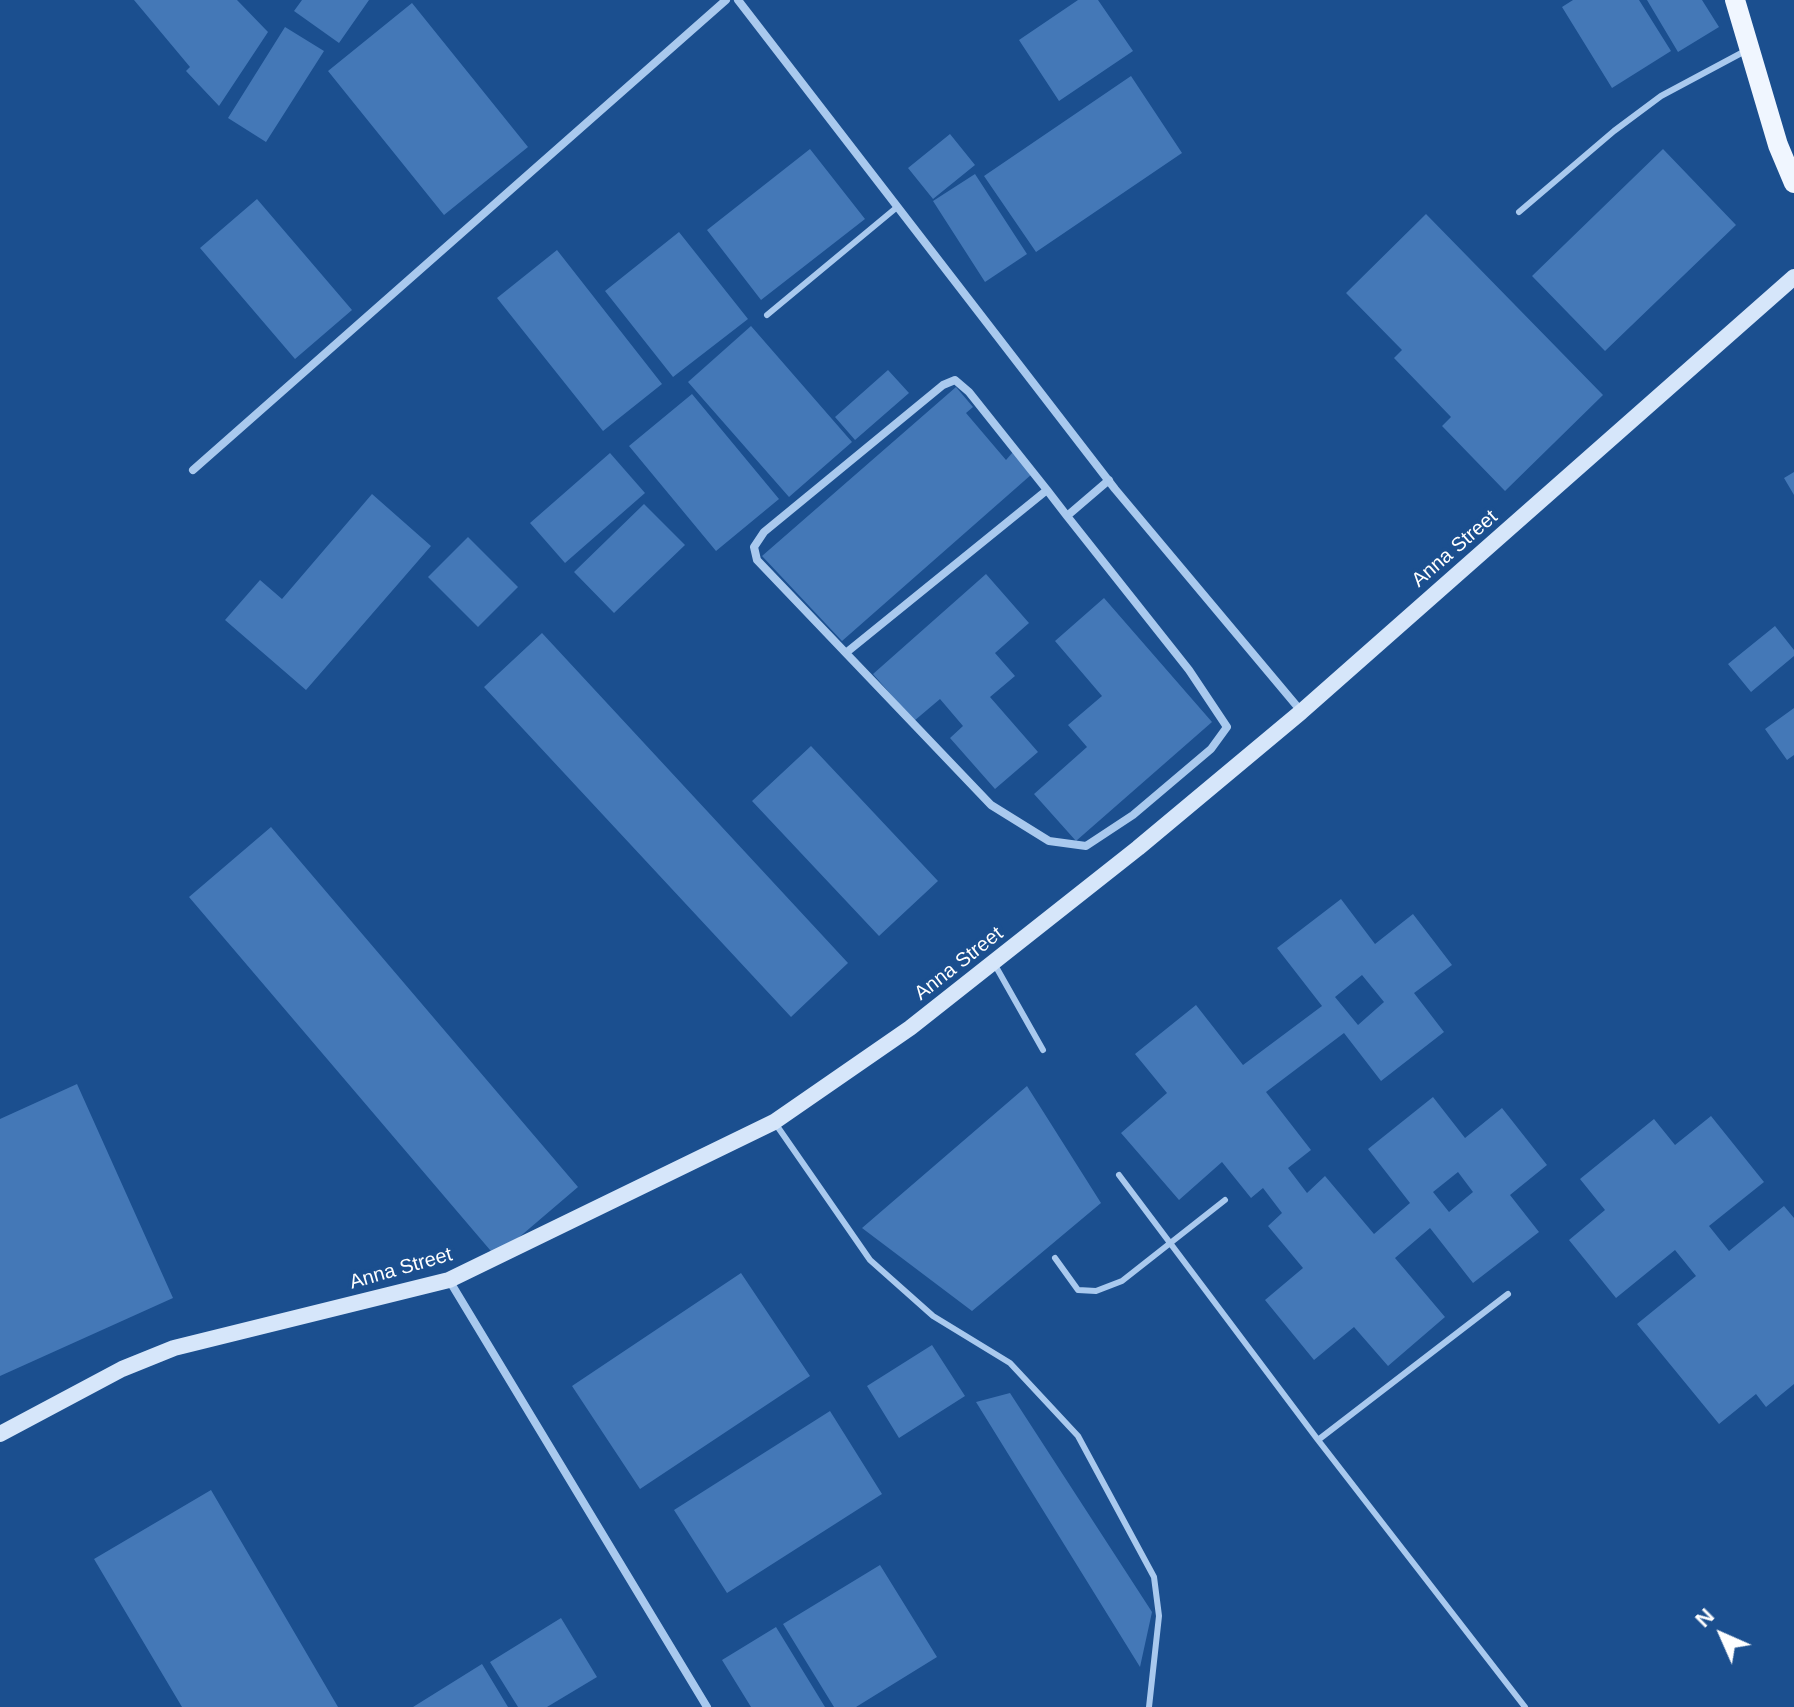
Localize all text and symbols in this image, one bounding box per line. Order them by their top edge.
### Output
street label: Anna Street [1407,505,1503,593]
street label: Anna Street [910,922,1008,1006]
street label: Anna Street [347,1243,455,1295]
north arrow [1682,1595,1762,1675]
text: N [1690,1603,1719,1632]

